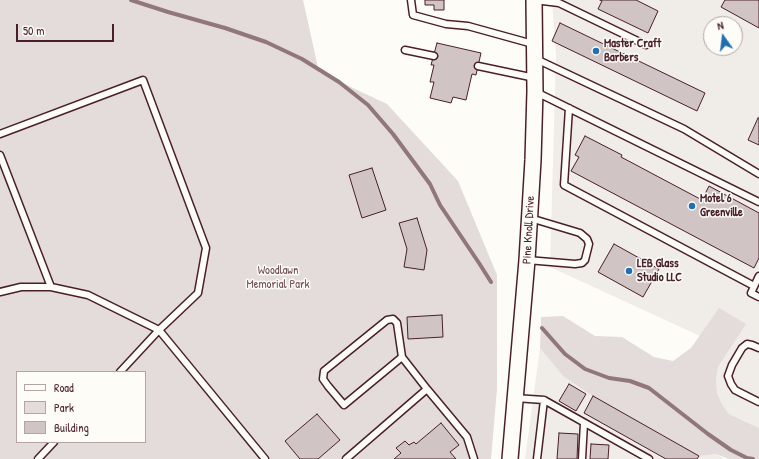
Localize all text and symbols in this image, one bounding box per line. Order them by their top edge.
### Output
scale bar [18,16,116,42]
north arrow [703,16,743,56]
text: N [716,18,725,33]
text: 50 m [23,22,44,39]
place label: Master Craft Barbers [604,37,661,65]
marker: Master Craft Barbers [591,46,601,56]
place label: Motel 6 Greenville [700,192,743,220]
street label: Pine Knoll Drive [520,195,538,265]
marker: Motel 6 Greenville [687,201,697,211]
place label: LEB Glass Studio LLC [637,257,682,285]
park label: Woodlawn Memorial Park [247,264,309,292]
marker: LEB Glass Studio LLC [624,266,634,276]
legend [16,371,146,443]
text: Road [54,379,74,396]
text: Park [54,399,74,416]
text: Building [54,419,89,436]

